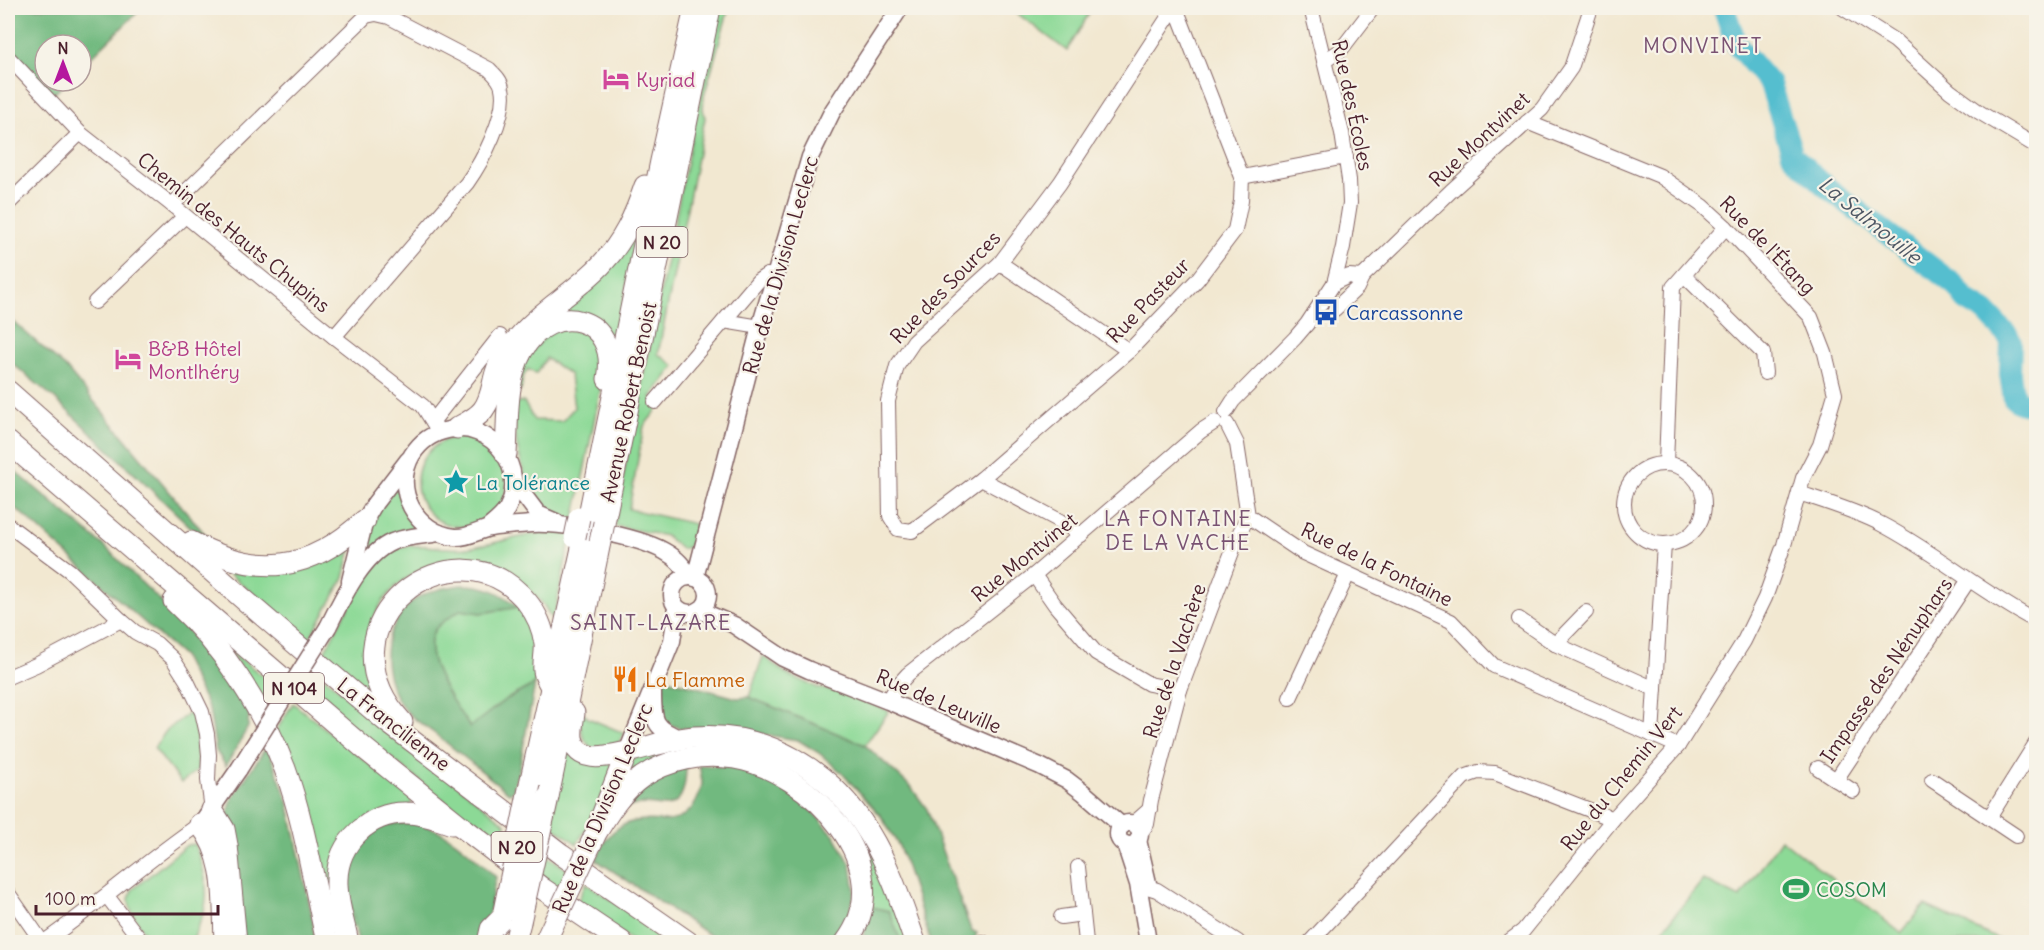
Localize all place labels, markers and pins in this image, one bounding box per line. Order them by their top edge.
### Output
hotel icon: Kyriad [601,64,631,94]
place label: Kyriad [636,67,695,92]
bus stop icon: Carcassonne [1311,297,1341,327]
place label: Carcassonne [1346,300,1463,325]
place label: B&B Hôtel Montlhéry [148,336,242,384]
hotel icon: B&B Hôtel Montlhéry [113,344,143,374]
place icon: La Tolérance [441,467,471,497]
place label: La Tolérance [476,470,590,495]
restaurant icon: La Flamme [610,664,640,694]
place label: La Flamme [645,667,745,692]
sports icon: COSOM [1781,874,1811,904]
place label: COSOM [1816,877,1887,902]

